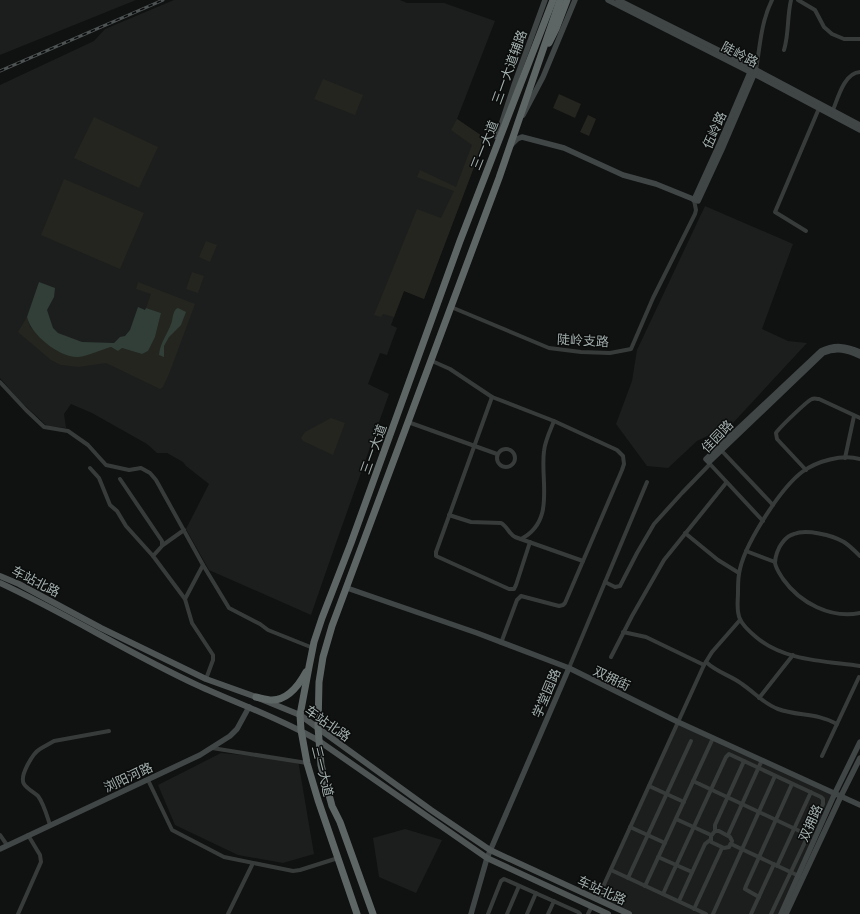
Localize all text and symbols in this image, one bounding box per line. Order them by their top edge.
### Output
street label: 三一大道辅路 [489,28,530,106]
street label: 陡岭路 [719,39,761,70]
street label: 伍岭路 [700,109,729,151]
street label: 三一大道 [468,118,501,172]
street label: 陡岭支路 [557,332,609,349]
street label: 佳园路 [698,417,736,456]
street label: 三一大道 [358,422,389,476]
street label: 车站北路 [9,563,62,600]
street label: 双拥街 [591,663,633,694]
street label: 学堂园路 [529,666,564,720]
street label: 车站北路 [302,702,353,744]
street label: 三一大道 [309,744,336,798]
street label: 浏阳河路 [101,760,155,795]
street label: 双拥路 [796,802,825,844]
street label: 车站北路 [575,873,629,908]

